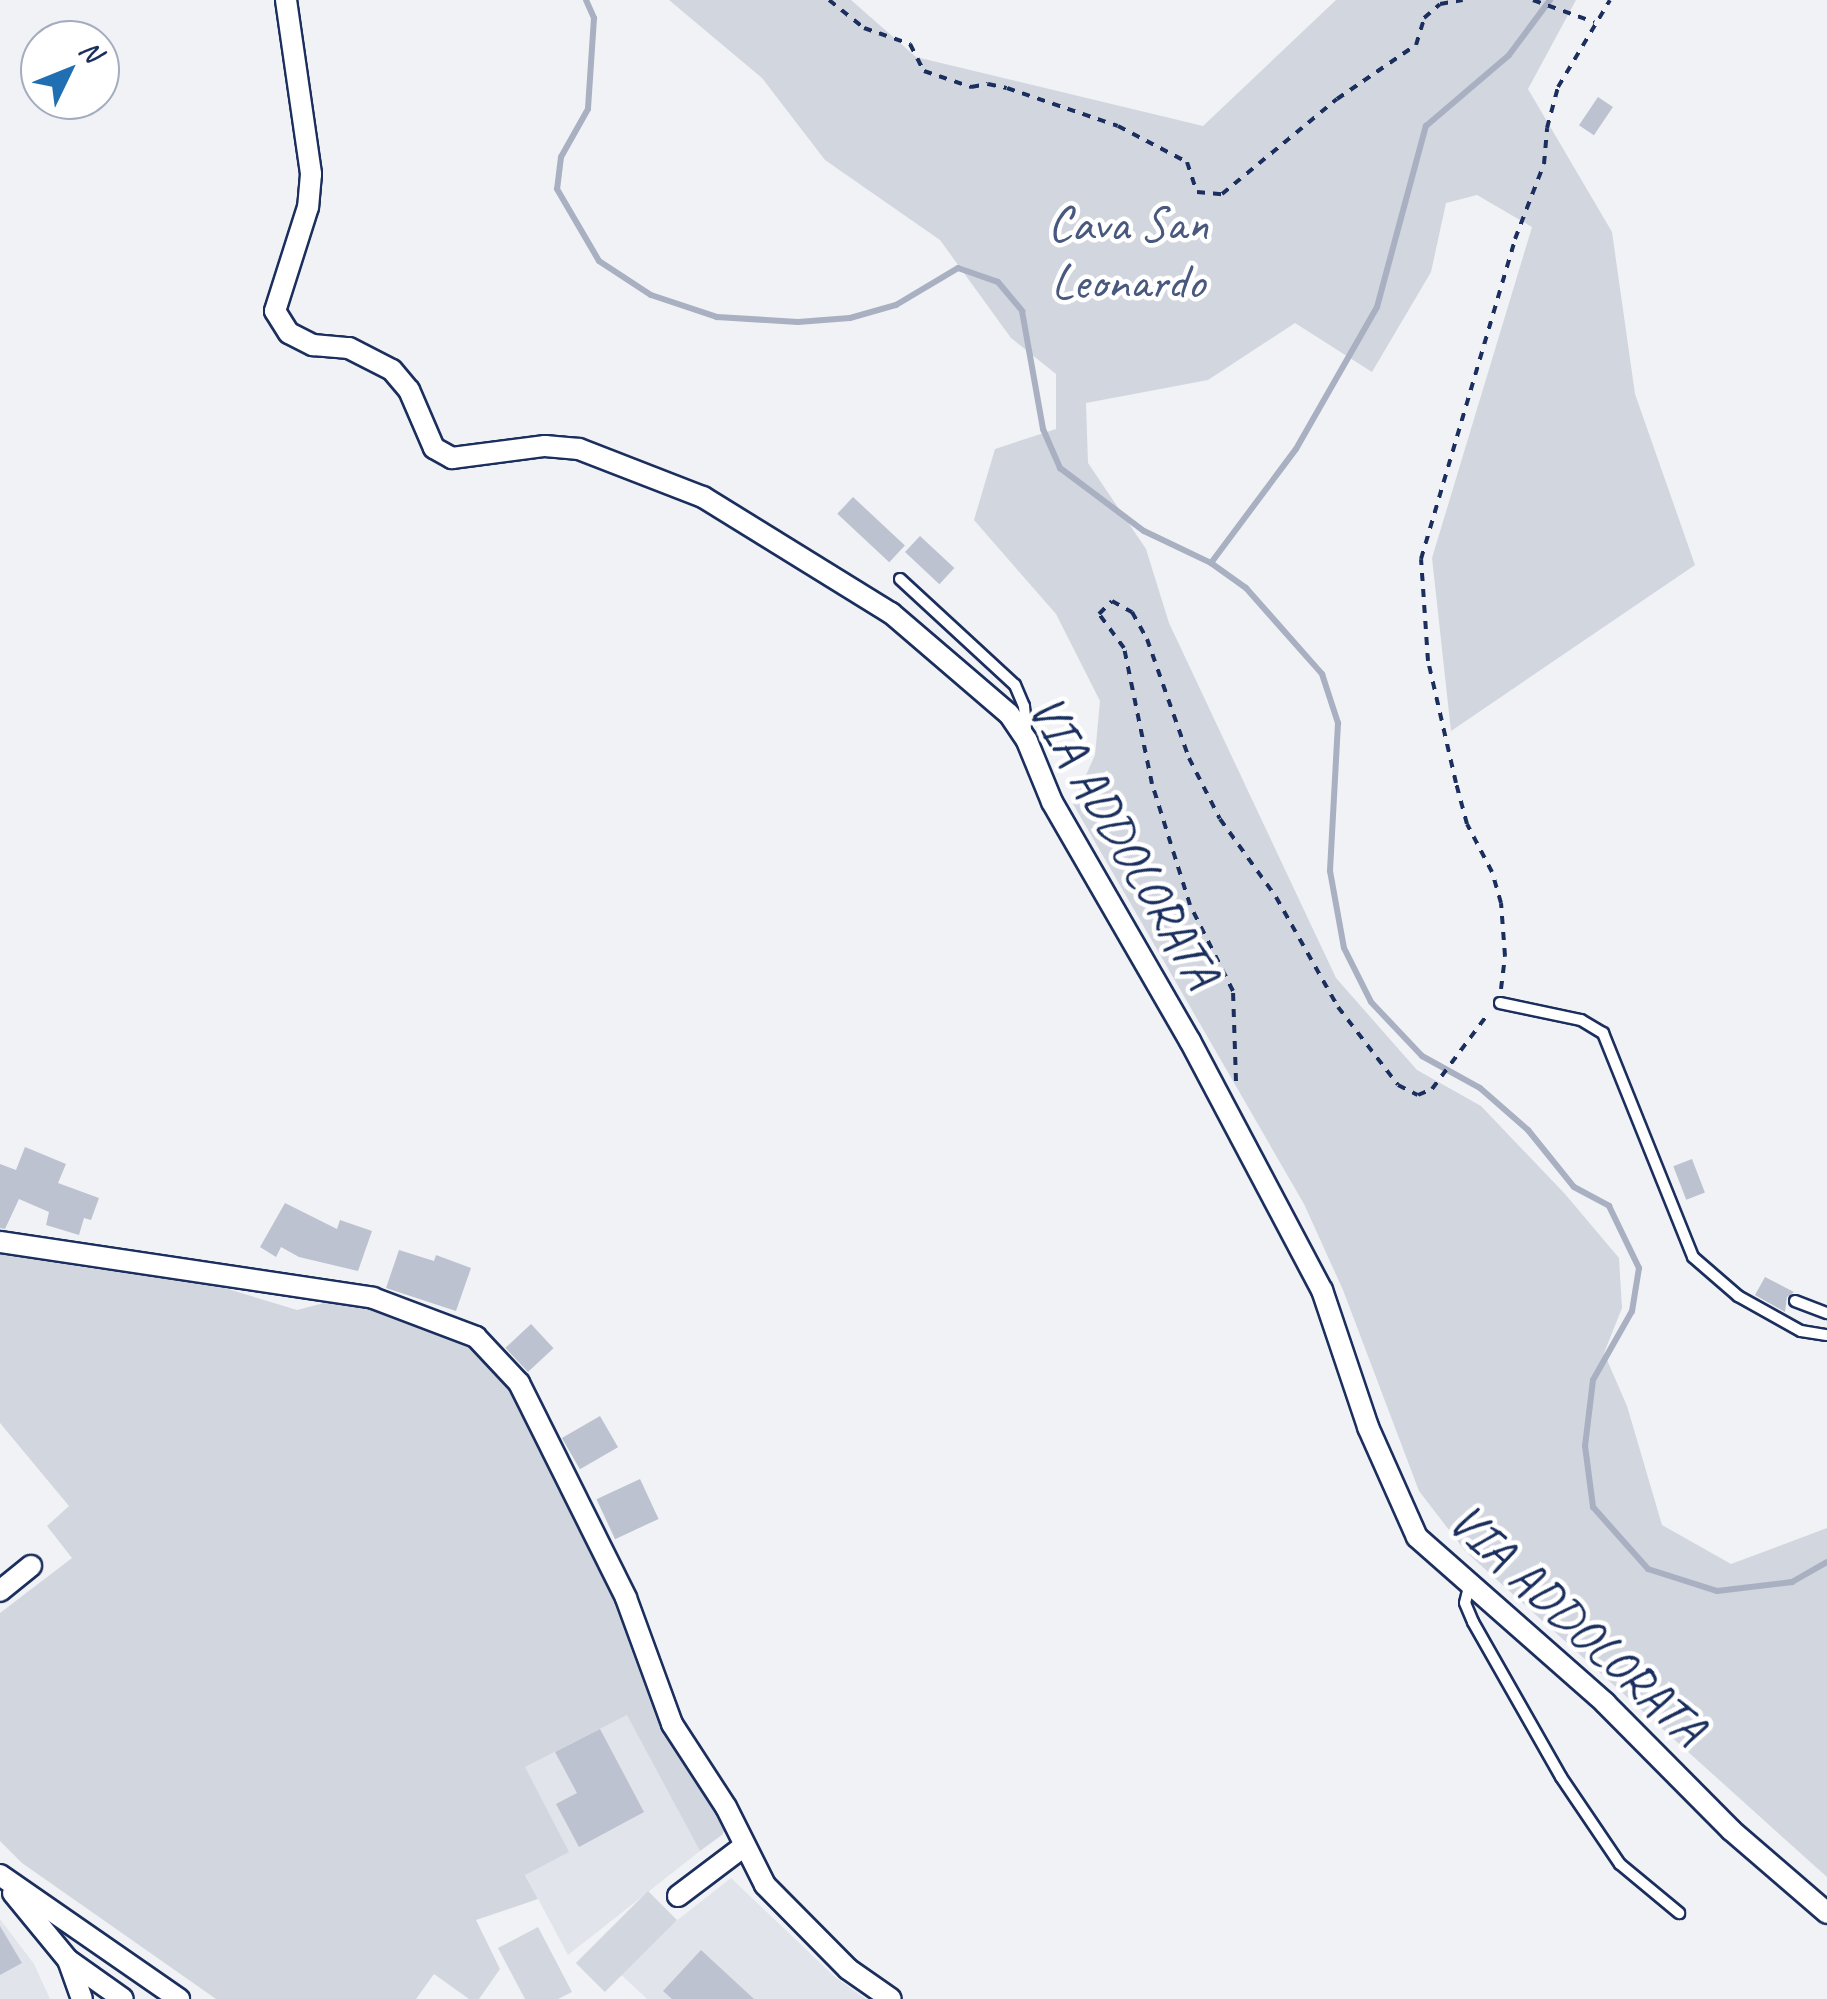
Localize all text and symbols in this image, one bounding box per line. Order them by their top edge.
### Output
north arrow [20,20,120,120]
text: N [72,32,110,69]
park label: Cava San Leonardo [1047,193,1209,310]
street label: VIA ADDOLORATA [1016,684,1232,998]
street label: VIA ADDOLORATA [1436,1490,1718,1758]

